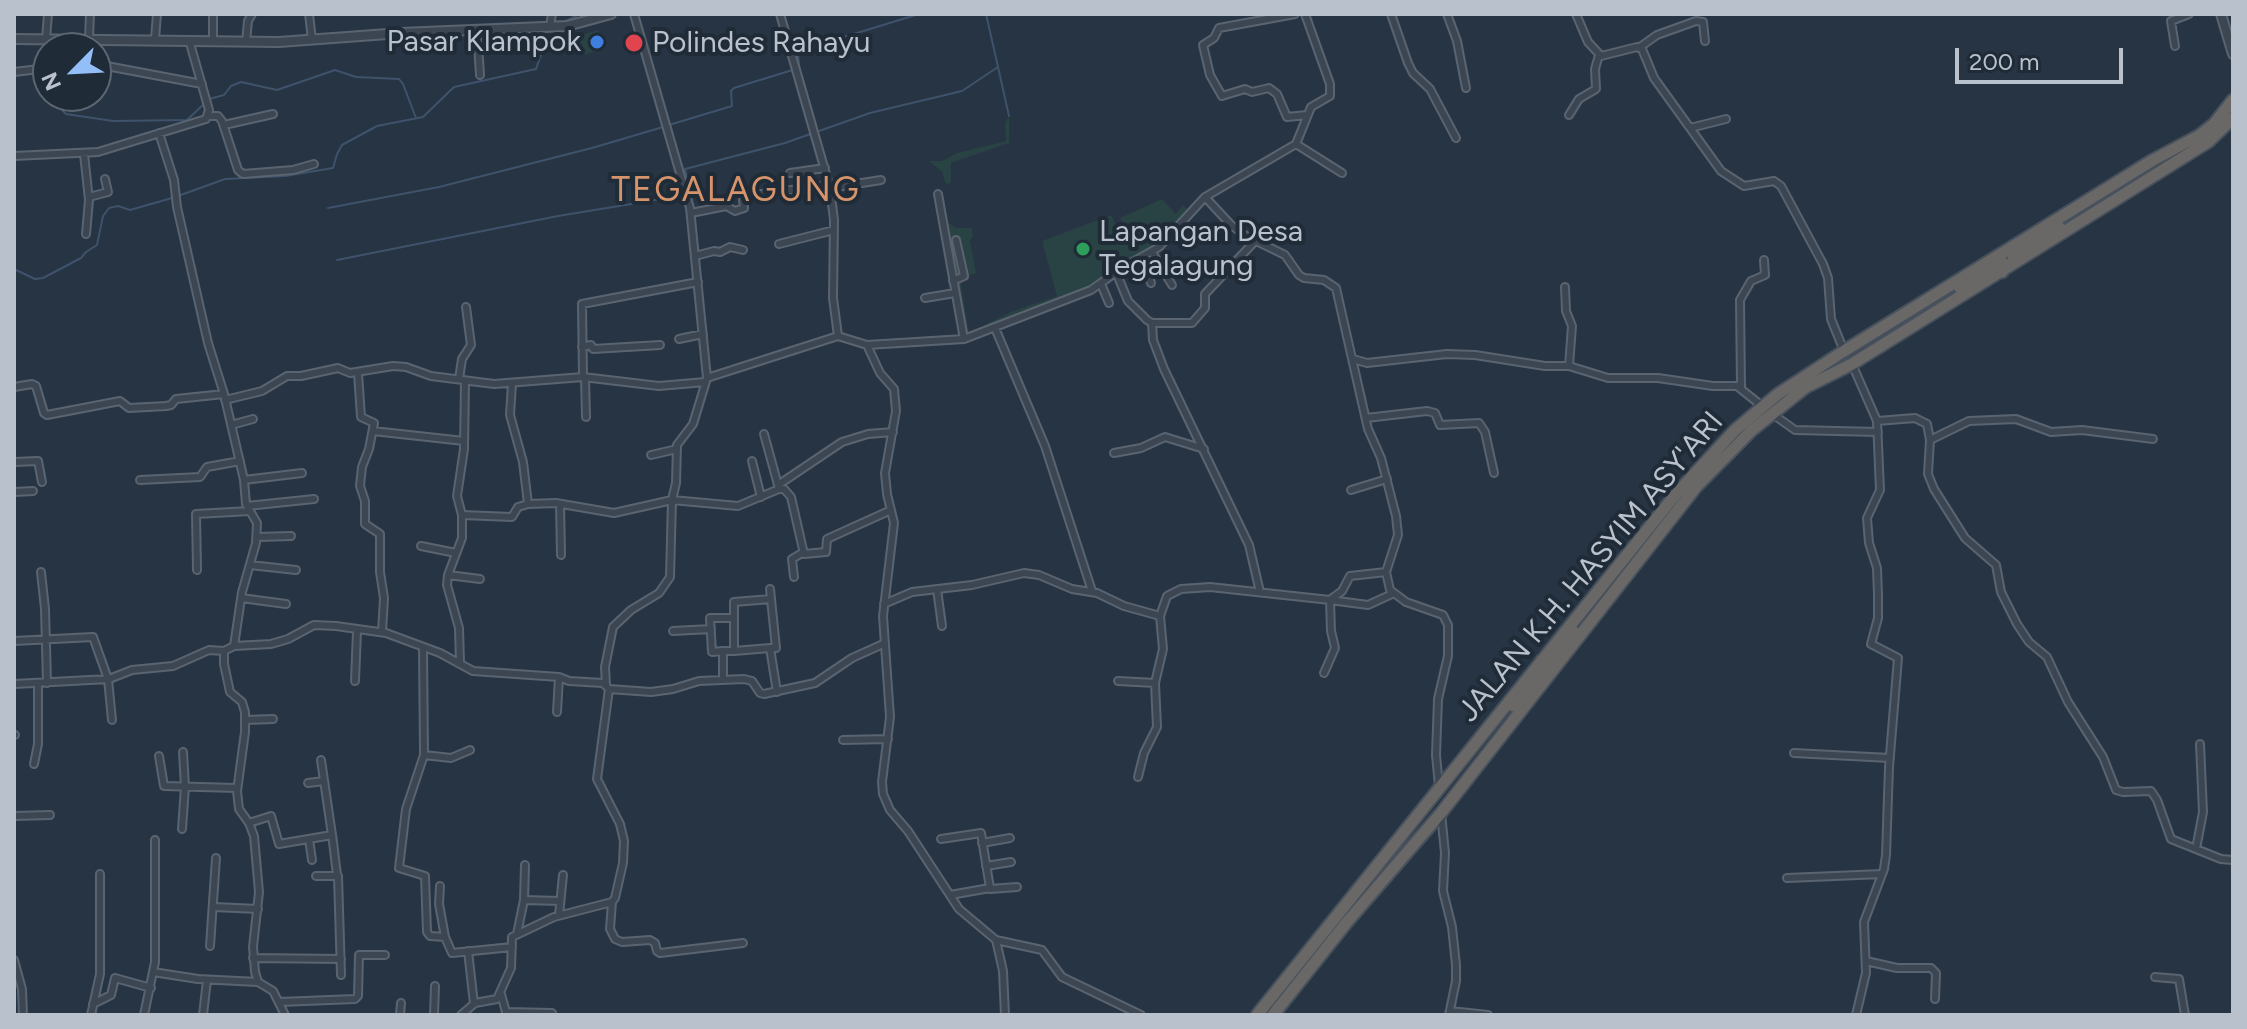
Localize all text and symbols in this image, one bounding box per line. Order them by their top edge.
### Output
place label: Pasar Klampok [386,24,581,60]
place label: Polindes Rahayu [652,25,871,61]
north arrow [32,32,112,112]
marker: Polindes Rahayu [623,32,645,54]
scale bar [1959,32,2127,82]
marker: Pasar Klampok [588,33,606,51]
text: 200 m [1969,47,2040,76]
text: N [36,68,67,94]
district label: TEGALAGUNG [611,171,861,211]
place label: Lapangan Desa Tegalagung [1099,214,1303,284]
marker: Lapangan Desa Tegalagung [1074,240,1092,258]
street label: JALAN K.H. HASYIM ASY'ARI [1451,405,1731,729]

